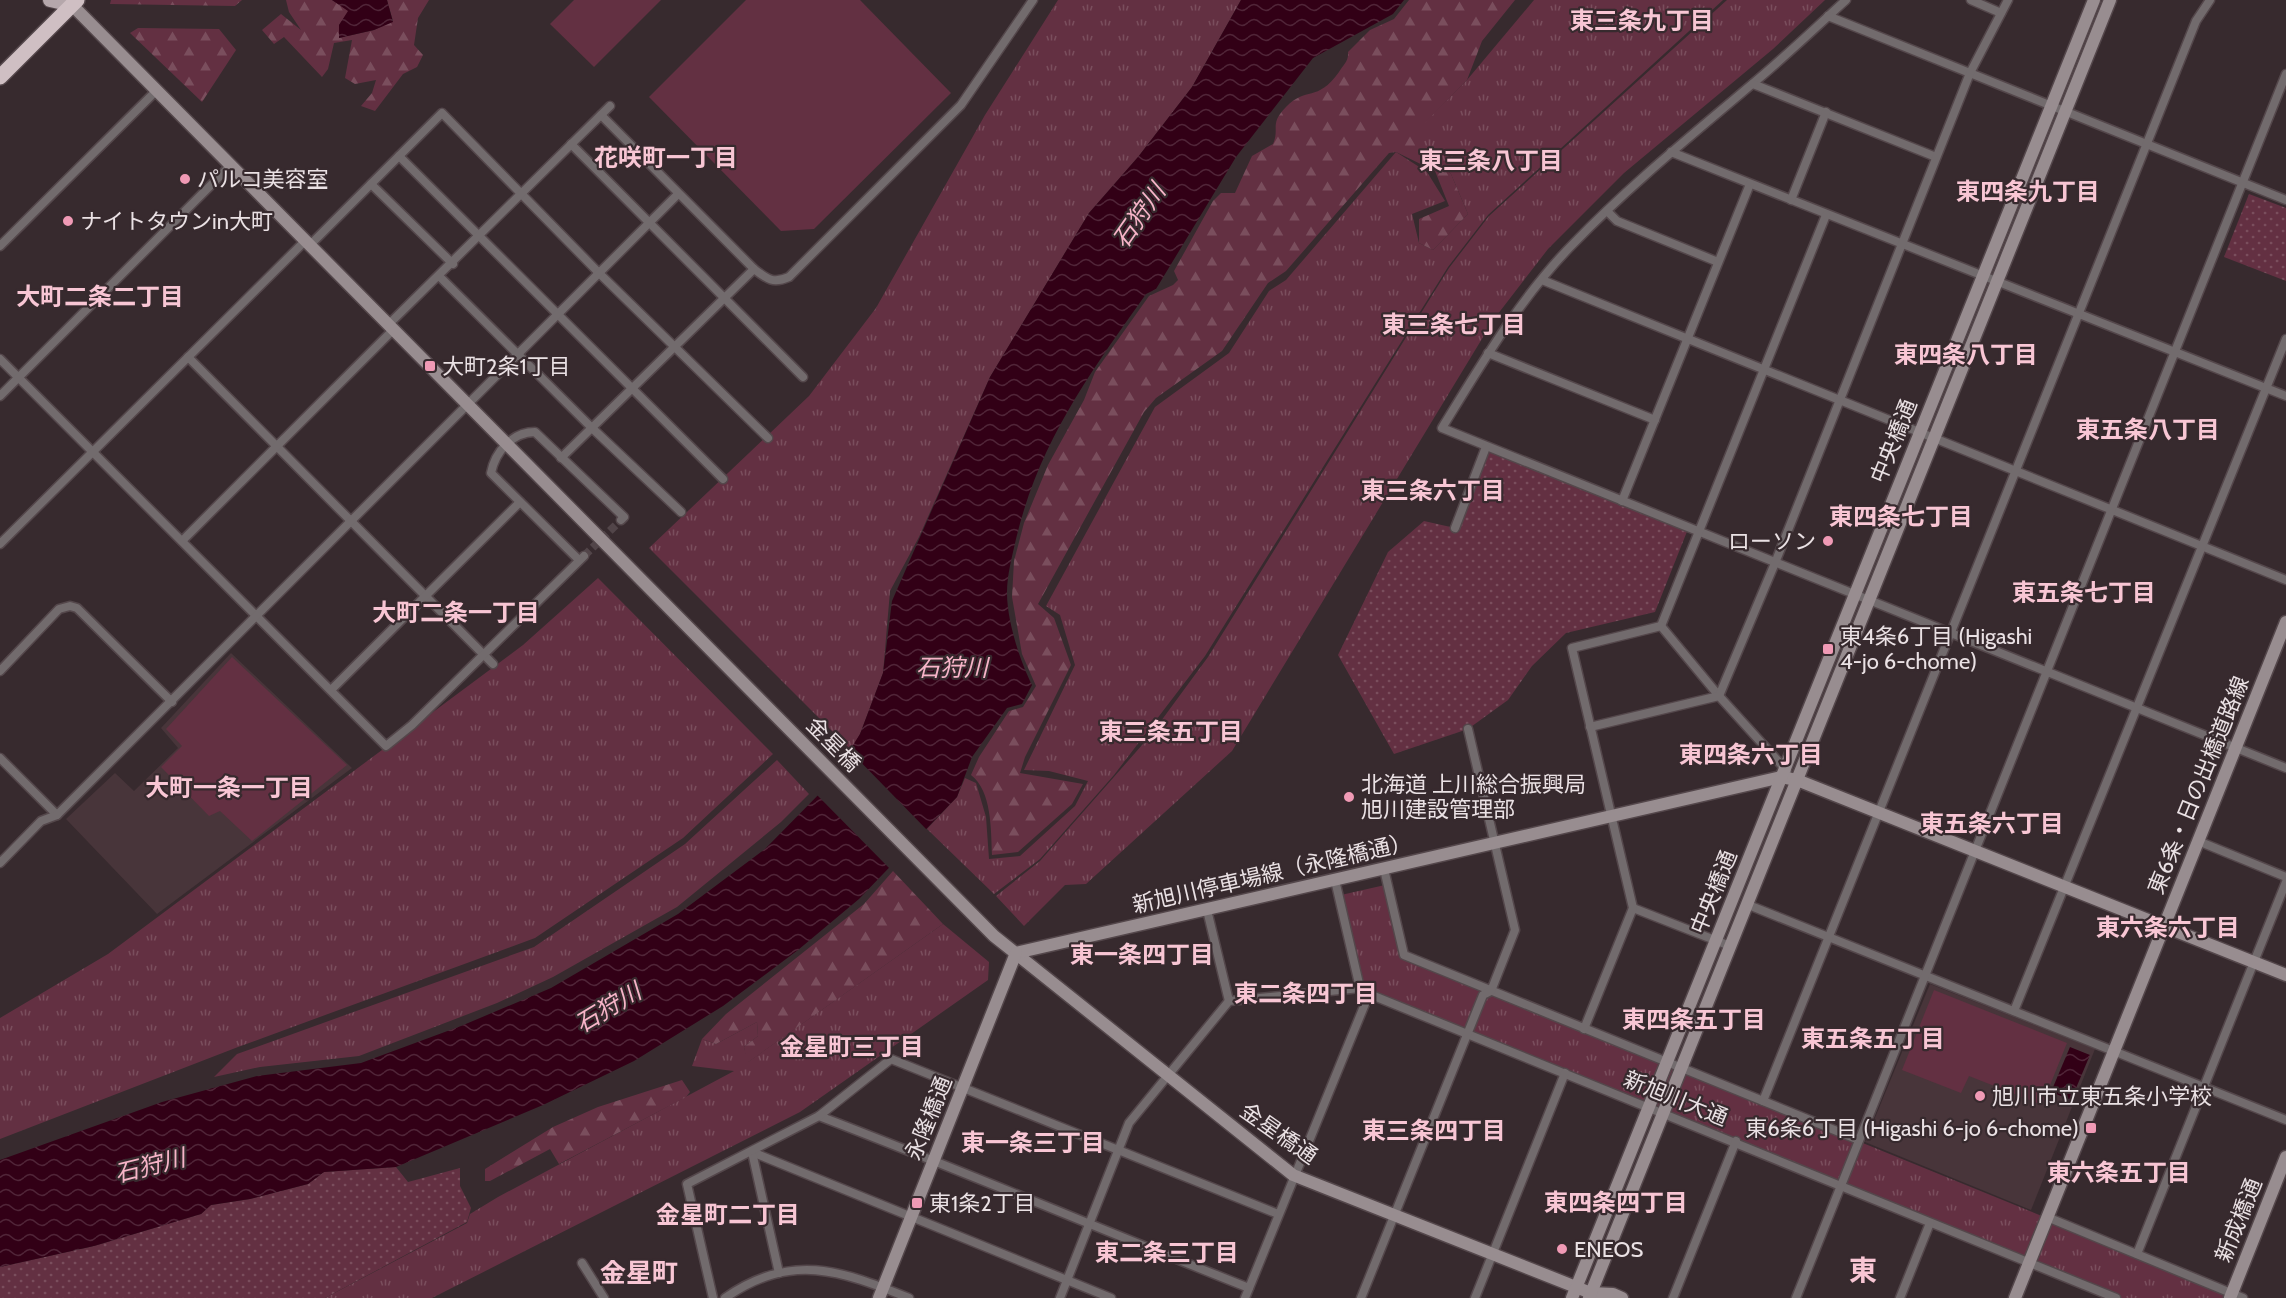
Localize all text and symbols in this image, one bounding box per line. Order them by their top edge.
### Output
district label: 東三条九丁目 [1570,6,1714,35]
district label: 花咲町一丁目 [594,143,738,172]
district label: 東三条八丁目 [1419,146,1563,175]
place label: パルコ美容室 [197,166,329,193]
marker: パルコ美容室 [178,172,192,186]
water label: 石狩川 [1106,175,1173,254]
district label: 東四条九丁目 [1956,177,2100,206]
place label: ナイトタウンin大町 [80,208,273,235]
marker: ナイトタウンin大町 [61,214,75,228]
district label: 大町二条二丁目 [16,282,184,311]
district label: 東三条七丁目 [1382,310,1526,339]
district label: 東四条八丁目 [1894,340,2038,369]
place label: 大町2条1丁目 [442,353,571,380]
marker: 大町2条1丁目 [423,359,437,373]
street label: 中央橋通 [1864,395,1922,487]
district label: 東五条八丁目 [2076,415,2220,444]
district label: 東三条六丁目 [1361,476,1505,505]
district label: 東四条七丁目 [1829,502,1973,531]
place label: ローソン [1728,528,1816,555]
marker: ローソン [1821,534,1835,548]
district label: 東五条七丁目 [2012,578,2156,607]
district label: 大町二条一丁目 [372,598,540,627]
place label: 東4条6丁目 (Higashi 4-jo 6-chome) [1840,623,2032,675]
marker: 東4条6丁目 (Higashi 4-jo 6-chome) [1821,642,1835,656]
water label: 石狩川 [916,653,991,682]
street label: 東6条・日の出橋道路線 [2142,672,2255,898]
street label: 金星橋 [801,711,867,777]
district label: 東三条五丁目 [1099,717,1243,746]
district label: 東四条六丁目 [1679,740,1823,769]
place label: 北海道 上川総合振興局 旭川建設管理部 [1361,771,1586,823]
district label: 大町一条一丁目 [145,773,313,802]
marker: 北海道 上川総合振興局 旭川建設管理部 [1342,790,1356,804]
district label: 東五条六丁目 [1920,809,2064,838]
street label: 新旭川停車場線（永隆橋通） [1130,828,1414,919]
street label: 中央橋通 [1684,846,1742,938]
district label: 東六条六丁目 [2096,913,2240,942]
district label: 東一条四丁目 [1070,940,1214,969]
water label: 石狩川 [569,975,649,1039]
district label: 東二条四丁目 [1234,979,1378,1008]
district label: 東四条五丁目 [1622,1005,1766,1034]
district label: 東五条五丁目 [1801,1024,1945,1053]
district label: 金星町三丁目 [780,1032,924,1061]
street label: 新旭川大通 [1620,1065,1732,1132]
street label: 永隆橋通 [899,1072,957,1164]
place label: 旭川市立東五条小学校 [1992,1083,2212,1110]
marker: 旭川市立東五条小学校 [1973,1089,1987,1103]
street label: 金星橋通 [1235,1097,1323,1170]
place label: 東6条6丁目 (Higashi 6-jo 6-chome) [1745,1115,2079,1142]
district label: 東三条四丁目 [1362,1116,1506,1145]
marker: 東6条6丁目 (Higashi 6-jo 6-chome) [2084,1121,2098,1135]
district label: 東一条三丁目 [961,1128,1105,1157]
water label: 石狩川 [111,1142,191,1188]
district label: 東六条五丁目 [2047,1158,2191,1187]
street label: 新成橋通 [2209,1174,2267,1266]
district label: 東四条四丁目 [1544,1188,1688,1217]
place label: 東1条2丁目 [929,1190,1036,1217]
marker: 東1条2丁目 [910,1196,924,1210]
district label: 金星町二丁目 [656,1200,800,1229]
place label: ENEOS [1574,1236,1644,1263]
district label: 東二条三丁目 [1095,1238,1239,1267]
marker: ENEOS [1555,1242,1569,1256]
district label: 東 [1849,1253,1877,1287]
district label: 金星町 [600,1257,678,1289]

